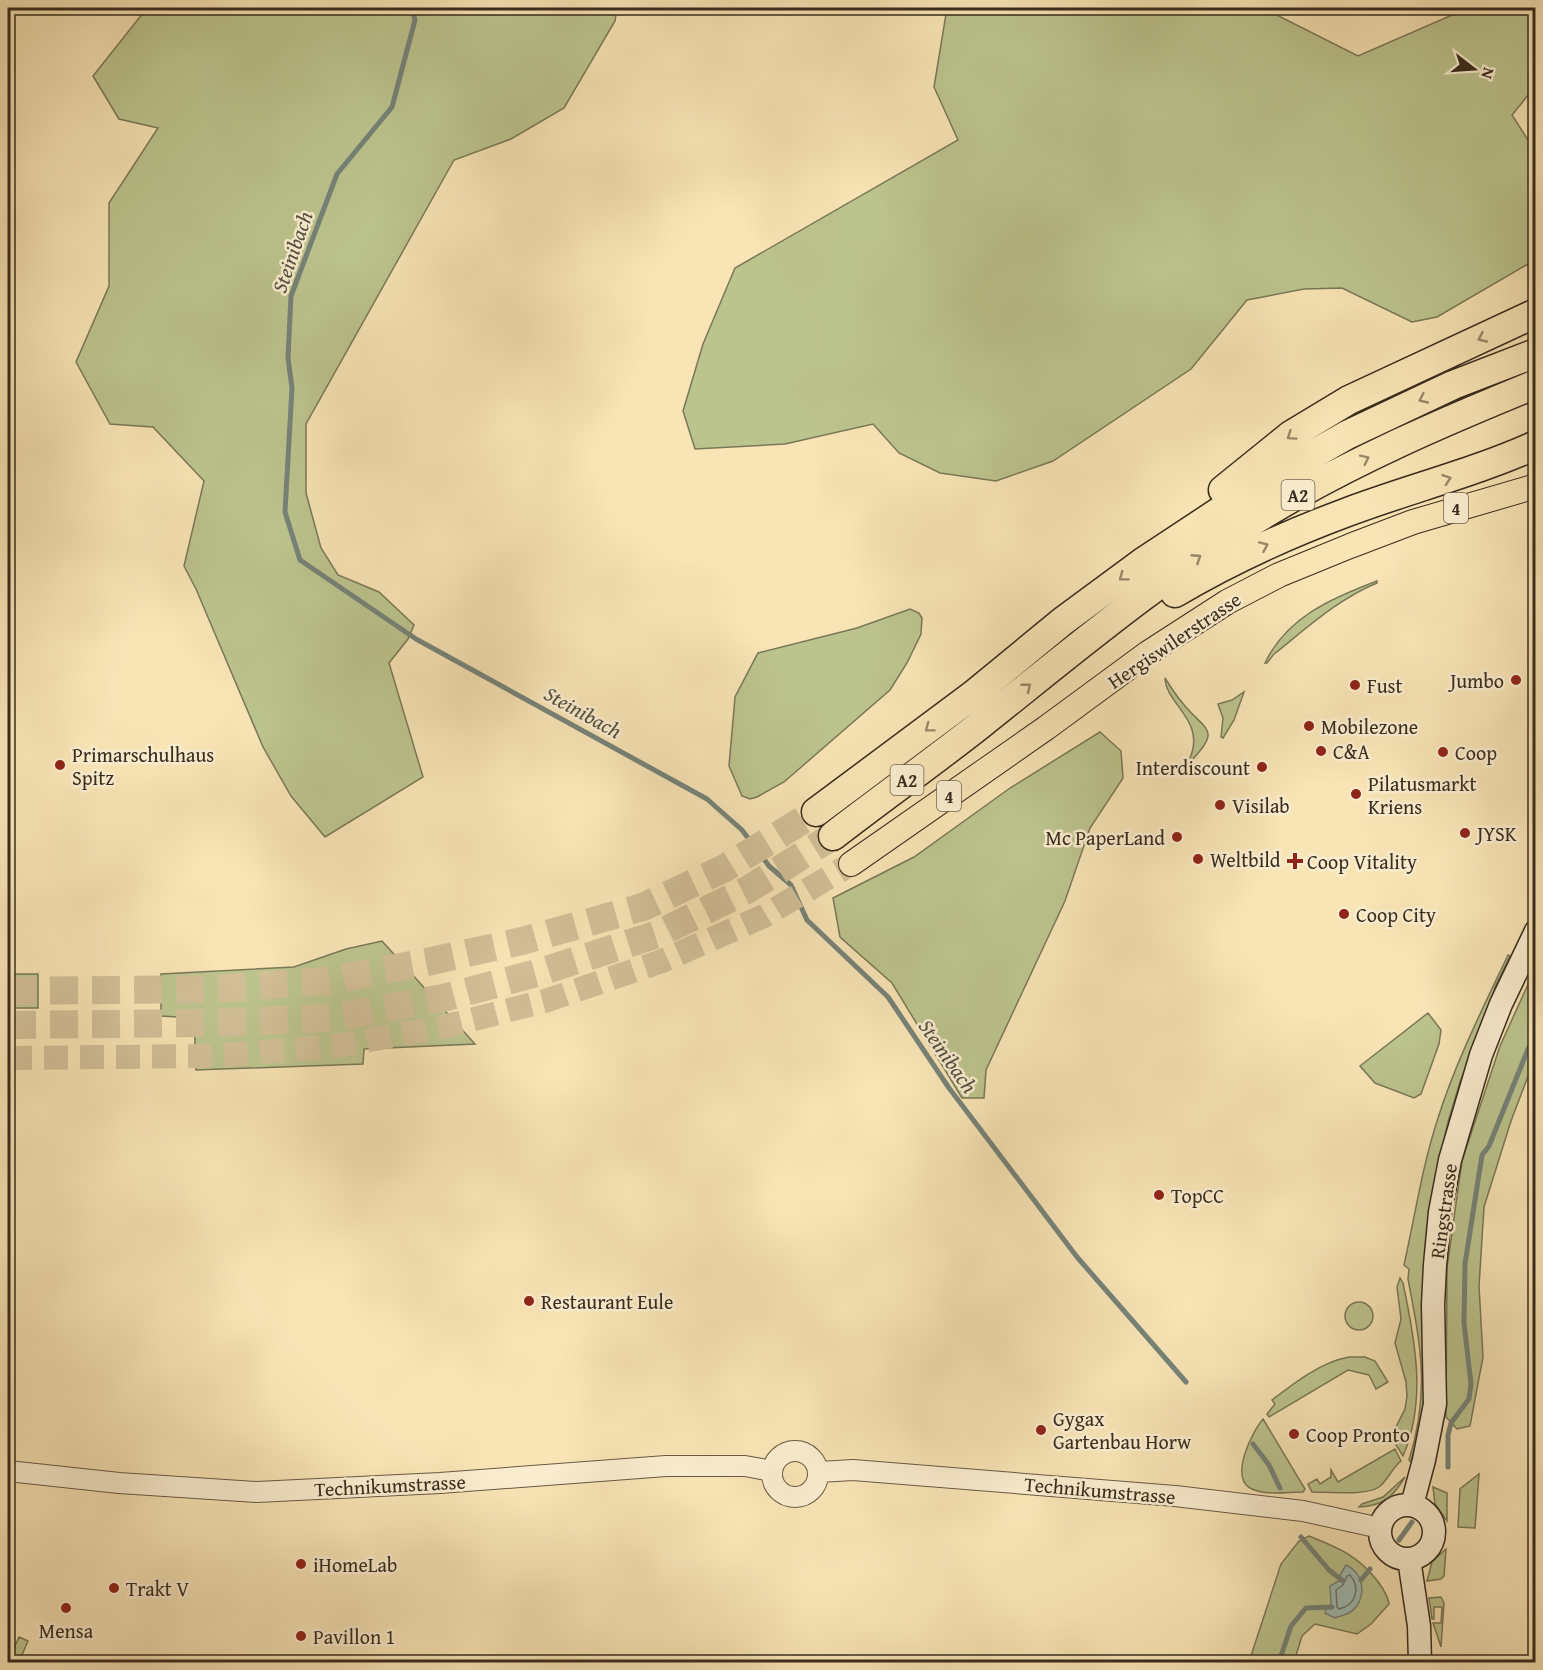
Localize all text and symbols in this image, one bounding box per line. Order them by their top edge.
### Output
north arrow [1444,39,1504,99]
text: N [1475,65,1501,82]
water label: Steinibach [264,207,321,297]
one-way arrow [1478,330,1489,342]
one-way arrow [1419,392,1430,404]
one-way arrow [1286,429,1297,440]
one-way arrow [1359,454,1370,466]
one-way arrow [1441,473,1452,486]
road number: A2 [1282,480,1314,510]
road number: 4 [1444,493,1468,523]
one-way arrow [1258,541,1269,553]
one-way arrow [1191,553,1201,565]
one-way arrow [1119,569,1130,580]
street label: Hergiswilerstrasse [1102,585,1246,695]
place label: Jumbo [1447,666,1504,695]
place label: Fust [1367,671,1403,700]
marker: Jumbo [1509,673,1523,687]
water label: Steinibach [539,678,628,746]
marker: Fust [1348,678,1362,692]
one-way arrow [1020,683,1031,694]
place label: Mobilezone [1321,712,1418,741]
marker: Mobilezone [1302,719,1316,733]
one-way arrow [925,721,936,732]
place label: C&A [1333,737,1370,766]
place label: Coop [1455,738,1497,767]
place label: Primarschulhaus Spitz [72,740,214,792]
marker: C&A [1314,744,1328,758]
marker: Coop [1436,745,1450,759]
place label: Interdiscount [1136,753,1250,782]
marker: Primarschulhaus Spitz [53,758,67,772]
marker: Interdiscount [1255,760,1269,774]
road number: A2 [890,765,924,795]
place label: Pilatusmarkt Kriens [1368,769,1477,821]
road number: 4 [937,781,961,811]
marker: Pilatusmarkt Kriens [1349,787,1363,801]
place label: Visilab [1232,791,1290,820]
marker: Visilab [1213,798,1227,812]
place label: JYSK [1474,819,1517,848]
place label: Mc PaperLand [1046,823,1165,852]
marker: JYSK [1458,826,1472,840]
marker: Mc PaperLand [1170,830,1184,844]
place label: Weltbild [1210,845,1281,874]
place label: Coop Vitality [1307,847,1417,876]
marker: Weltbild [1191,852,1205,866]
marker: Coop Vitality [1288,854,1302,868]
place label: Coop City [1356,900,1436,929]
marker: Coop City [1337,907,1351,921]
water label: Steinibach [911,1013,985,1100]
street label: Ringstrasse [1422,1161,1464,1261]
place label: TopCC [1171,1181,1224,1210]
marker: TopCC [1152,1188,1166,1202]
place label: Restaurant Eule [541,1287,673,1316]
marker: Restaurant Eule [522,1294,536,1308]
place label: Gygax Gartenbau Horw [1053,1404,1192,1456]
place label: Coop Pronto [1306,1420,1410,1449]
marker: Gygax Gartenbau Horw [1034,1423,1048,1437]
marker: Coop Pronto [1287,1427,1301,1441]
street label: Technikumstrasse [314,1467,466,1503]
street label: Technikumstrasse [1023,1469,1177,1511]
place label: iHomeLab [313,1550,397,1579]
marker: iHomeLab [294,1557,308,1571]
place label: Trakt V [126,1574,189,1603]
marker: Trakt V [107,1581,121,1595]
marker: Mensa [59,1601,73,1615]
place label: Mensa [39,1616,94,1645]
place label: Pavillon 1 [313,1622,395,1651]
marker: Pavillon 1 [294,1629,308,1643]

